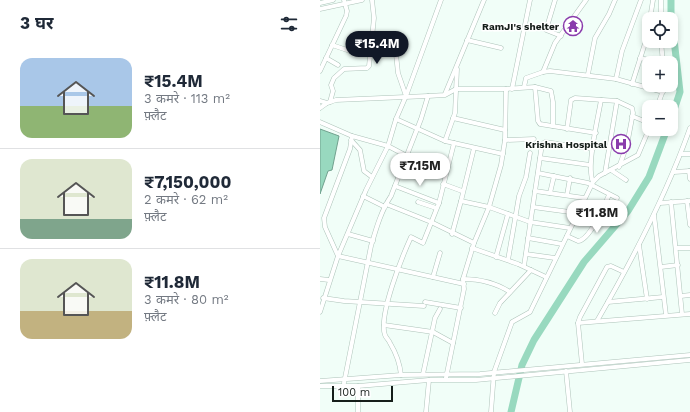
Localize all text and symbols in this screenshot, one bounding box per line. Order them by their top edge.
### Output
map controls [642,12,678,136]
button: locate [642,12,678,48]
text: 3 घर [20,13,53,33]
icon: filters [278,13,300,35]
temple icon: RamJI's shelter [562,15,584,37]
place label: RamJI's shelter [482,21,560,32]
pin: ₹15.4M [344,31,410,65]
text: ₹15.4M [355,36,399,51]
button: + [642,56,678,92]
text: ₹15.4M [144,71,203,91]
icon: home [52,74,100,122]
text: 3 कमरे · 113 m² [144,91,230,106]
button: − [642,100,678,136]
text: फ़्लैट [144,108,167,123]
hospital icon: Krishna Hospital [610,133,632,155]
place label: Krishna Hospital [525,139,608,150]
pin: ₹7.15M [387,153,453,187]
text: ₹7.15M [399,158,441,173]
text: ₹7,150,000 [144,172,231,192]
icon: home [52,175,100,223]
text: 2 कमरे · 62 m² [144,192,228,207]
pin: ₹11.8M [564,200,630,234]
text: ₹11.8M [576,205,618,220]
text: फ़्लैट [144,209,167,224]
text: ₹11.8M [144,272,200,292]
icon: home [52,275,100,323]
text: 3 कमरे · 80 m² [144,292,229,307]
text: फ़्लैट [144,309,167,324]
scale bar [332,384,393,403]
text: 100 m [338,386,370,399]

